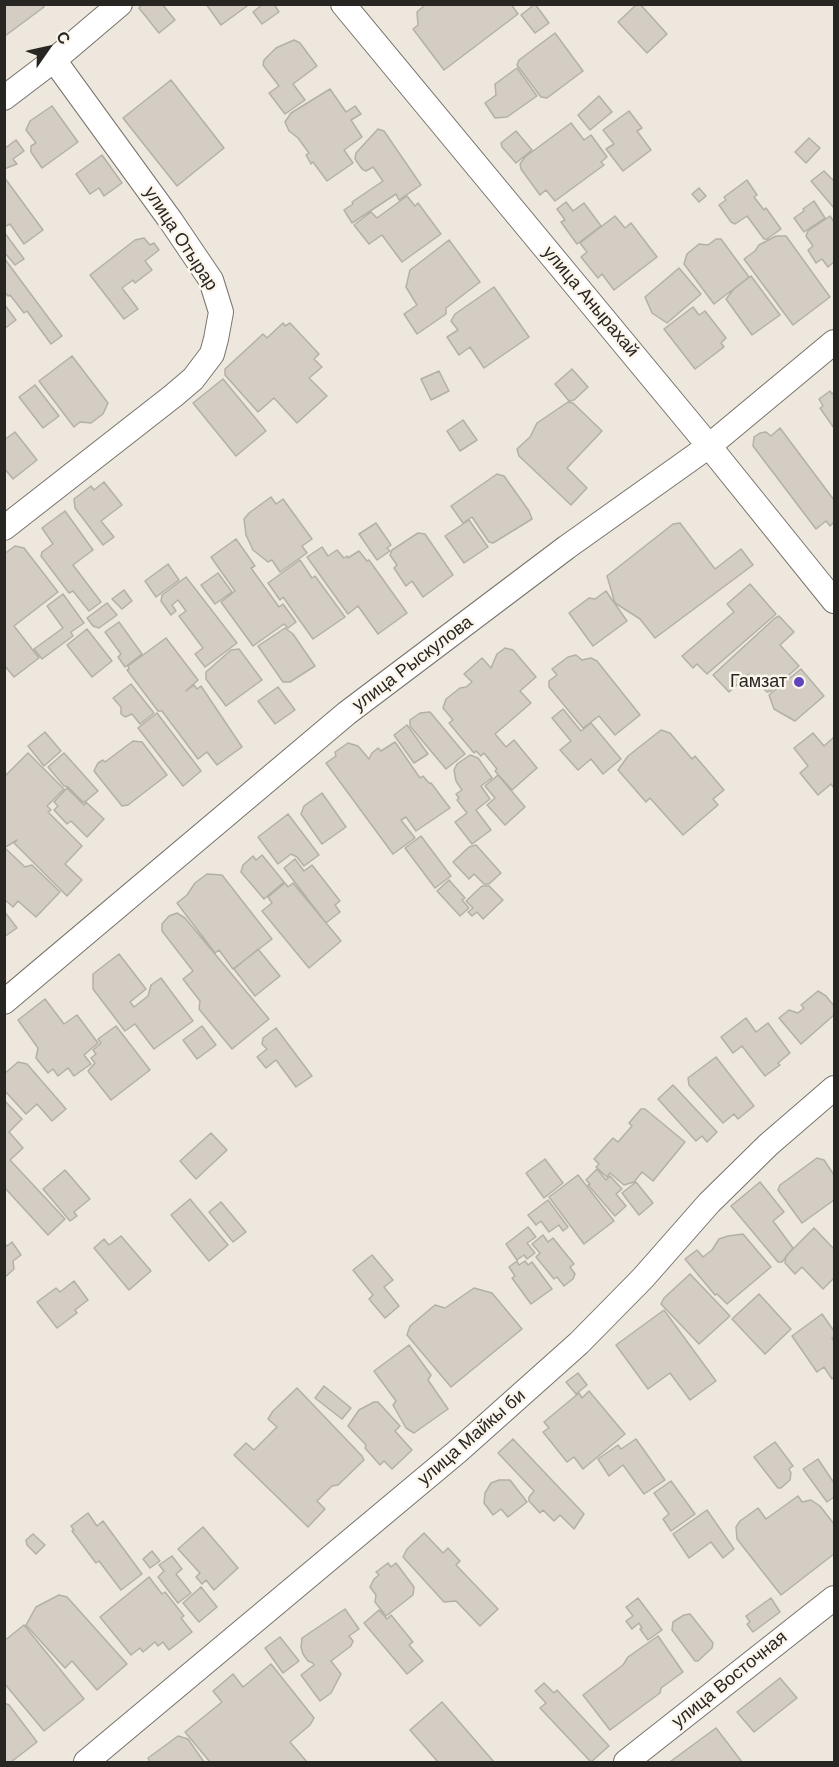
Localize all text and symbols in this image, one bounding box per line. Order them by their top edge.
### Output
north arrow [18,18,78,78]
text: С [51,27,75,48]
street label: улица Отырар [138,183,222,295]
street label: улица Анырахай [537,242,643,362]
street label: улица Рыскулова [349,612,477,716]
place label: Гамзат [730,671,787,693]
marker: Гамзат [792,675,806,689]
street label: улица Майкы би [414,1385,530,1491]
street label: улица Восточная [668,1627,792,1733]

